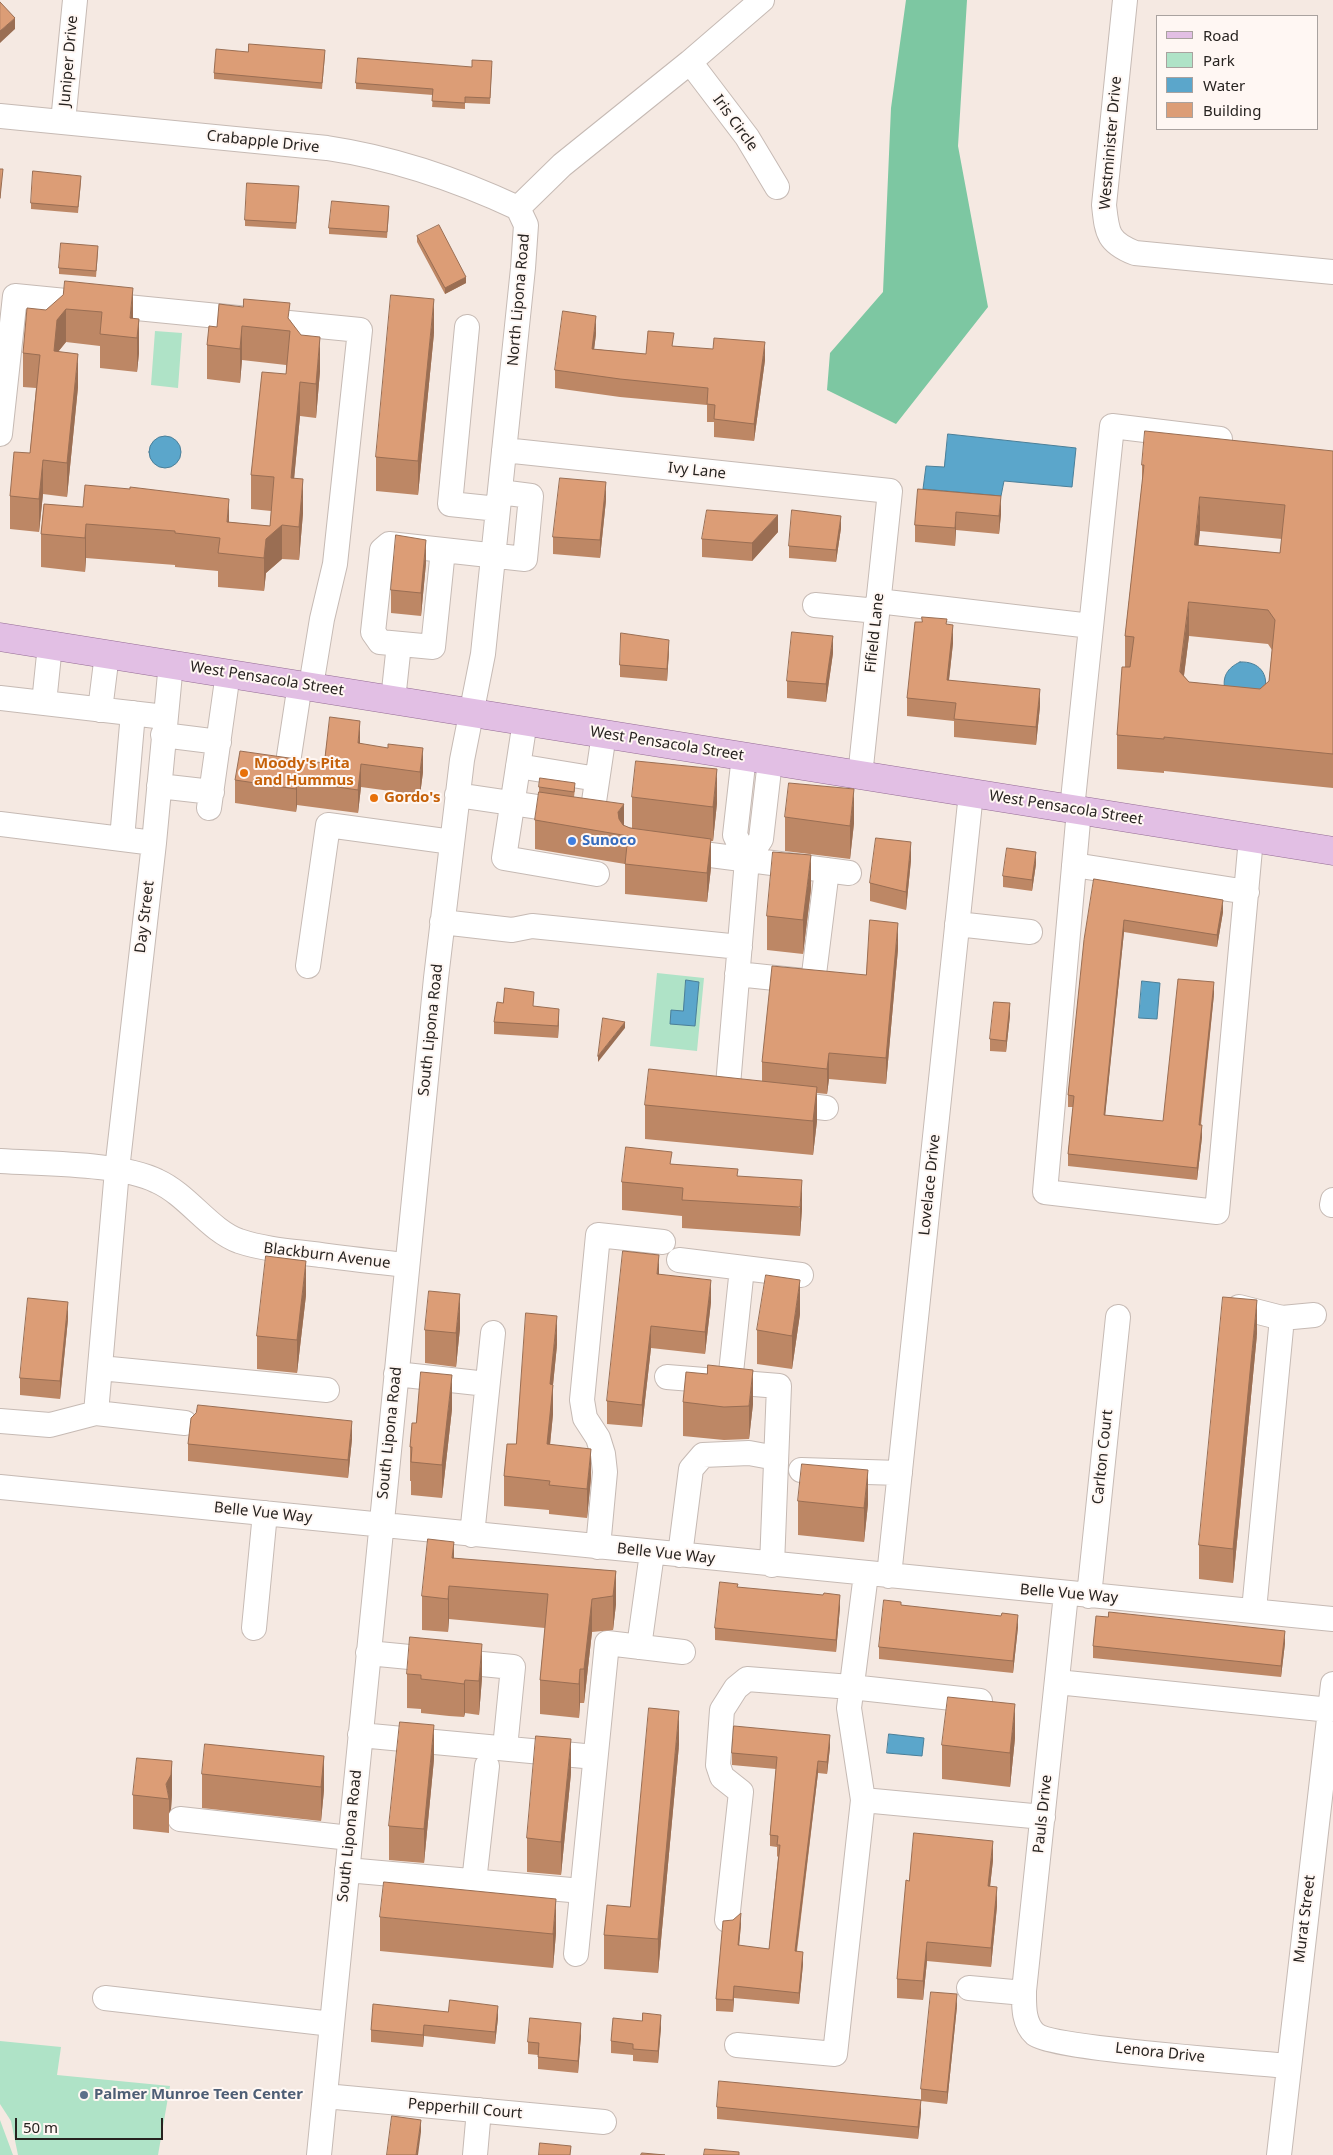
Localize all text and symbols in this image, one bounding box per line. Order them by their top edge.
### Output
street label: Juniper Drive [56,15,82,107]
legend [1156,15,1318,130]
text: Road [1203,25,1239,45]
text: Park [1203,50,1235,70]
street label: Westminister Drive [1096,75,1126,211]
text: Water [1203,75,1245,95]
street label: Iris Circle [709,91,761,155]
text: Building [1203,100,1261,120]
street label: Crabapple Drive [206,127,320,157]
street label: North Lipona Road [504,233,534,367]
street label: Ivy Lane [667,459,727,483]
street label: Fifield Lane [862,592,888,674]
street label: West Pensacola Street [189,658,345,700]
street label: West Pensacola Street [589,723,745,765]
place label: Moody's Pita and Hummus [254,755,354,790]
marker: Moody's Pita and Hummus [238,767,250,779]
street label: West Pensacola Street [988,787,1144,829]
place label: Gordo's [384,789,440,807]
marker: Gordo's [368,792,380,804]
place label: Sunoco [582,832,636,850]
marker: Sunoco [566,835,578,847]
street label: Day Street [132,880,158,954]
street label: South Lipona Road [415,963,447,1097]
street label: Lovelace Drive [916,1134,944,1236]
street label: Blackburn Avenue [262,1239,392,1273]
street label: South Lipona Road [374,1366,406,1500]
street label: Carlton Court [1089,1409,1117,1505]
street label: Belle Vue Way [213,1499,313,1527]
street label: Belle Vue Way [616,1540,716,1568]
street label: Belle Vue Way [1019,1581,1119,1607]
street label: South Lipona Road [334,1769,366,1903]
street label: Pauls Drive [1030,1774,1056,1854]
street label: Murat Street [1291,1874,1319,1964]
street label: Lenora Drive [1114,2039,1206,2067]
place label: Palmer Munroe Teen Center [94,2086,303,2104]
marker: Palmer Munroe Teen Center [78,2089,90,2101]
street label: Pepperhill Court [407,2095,523,2123]
scale bar [18,2108,165,2140]
text: 50 m [23,2117,58,2137]

